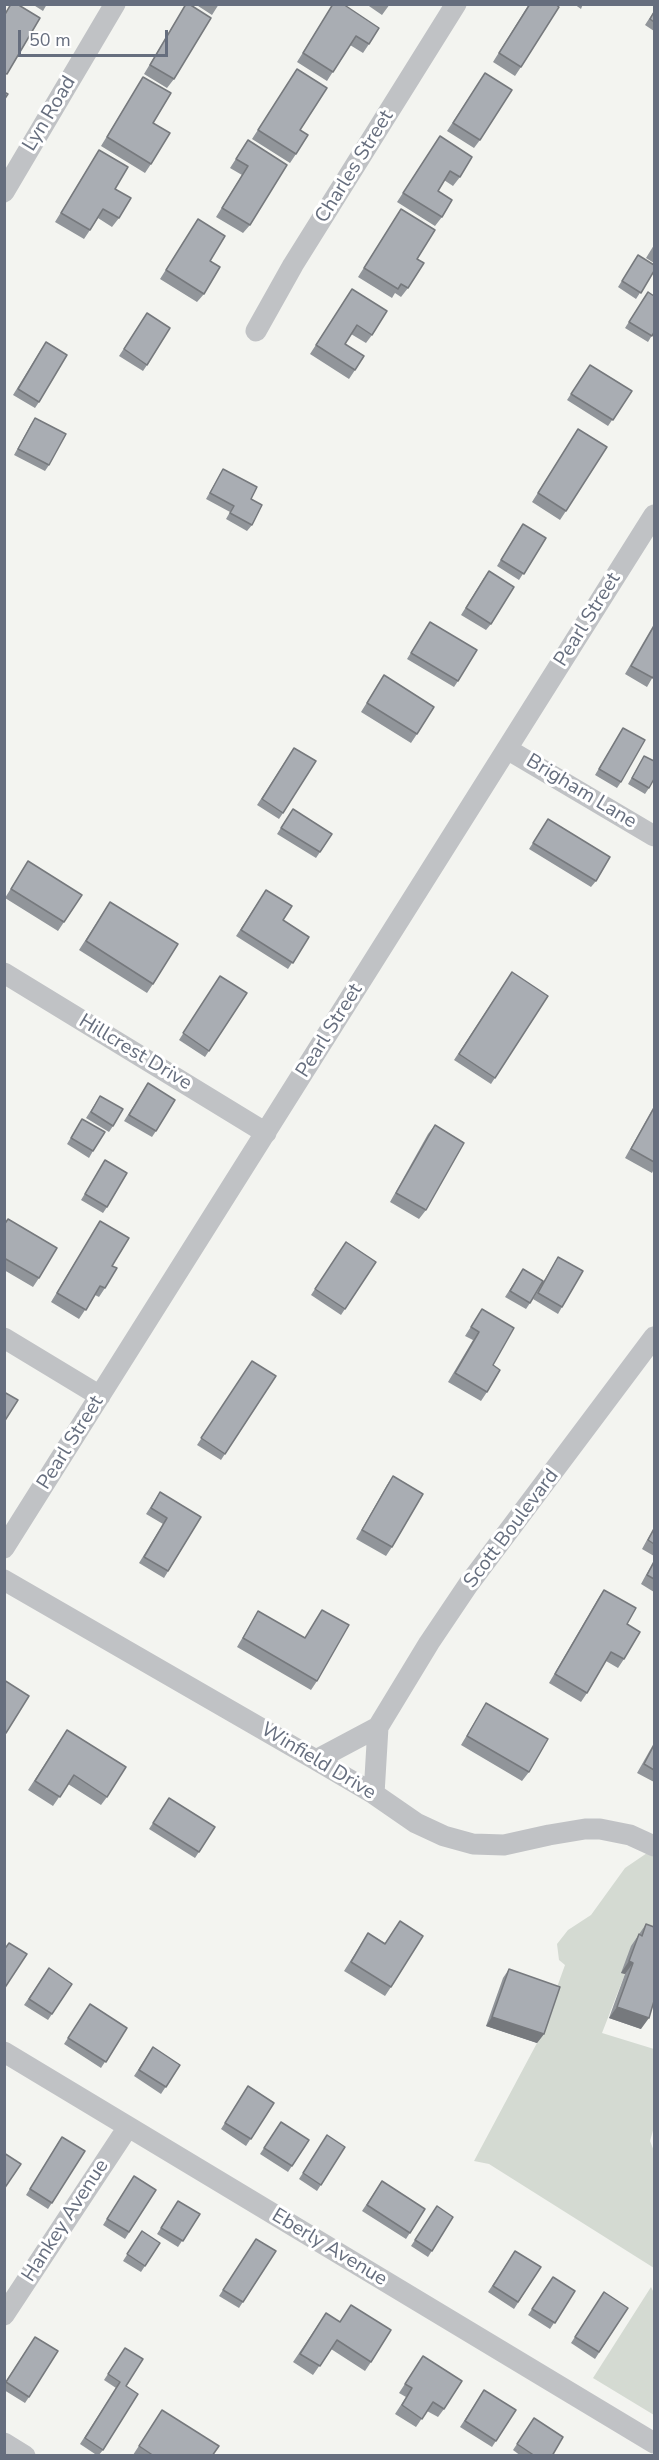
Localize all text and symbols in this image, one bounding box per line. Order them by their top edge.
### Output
scale bar [21,18,171,56]
text: 50 m [29,28,71,52]
street label: Lyn Road [18,72,82,156]
street label: Charles Street [311,106,399,228]
street label: Pearl Street [550,569,626,671]
street label: Brigham Lane [521,750,641,834]
street label: Pearl Street [292,980,368,1082]
street label: Hillcrest Drive [74,1010,196,1096]
street label: Pearl Street [33,1392,109,1494]
street label: Scott Boulevard [459,1465,565,1593]
street label: Winfield Drive [256,1718,380,1806]
street label: Hankey Avenue [18,2155,114,2287]
street label: Eberly Avenue [267,2204,391,2292]

